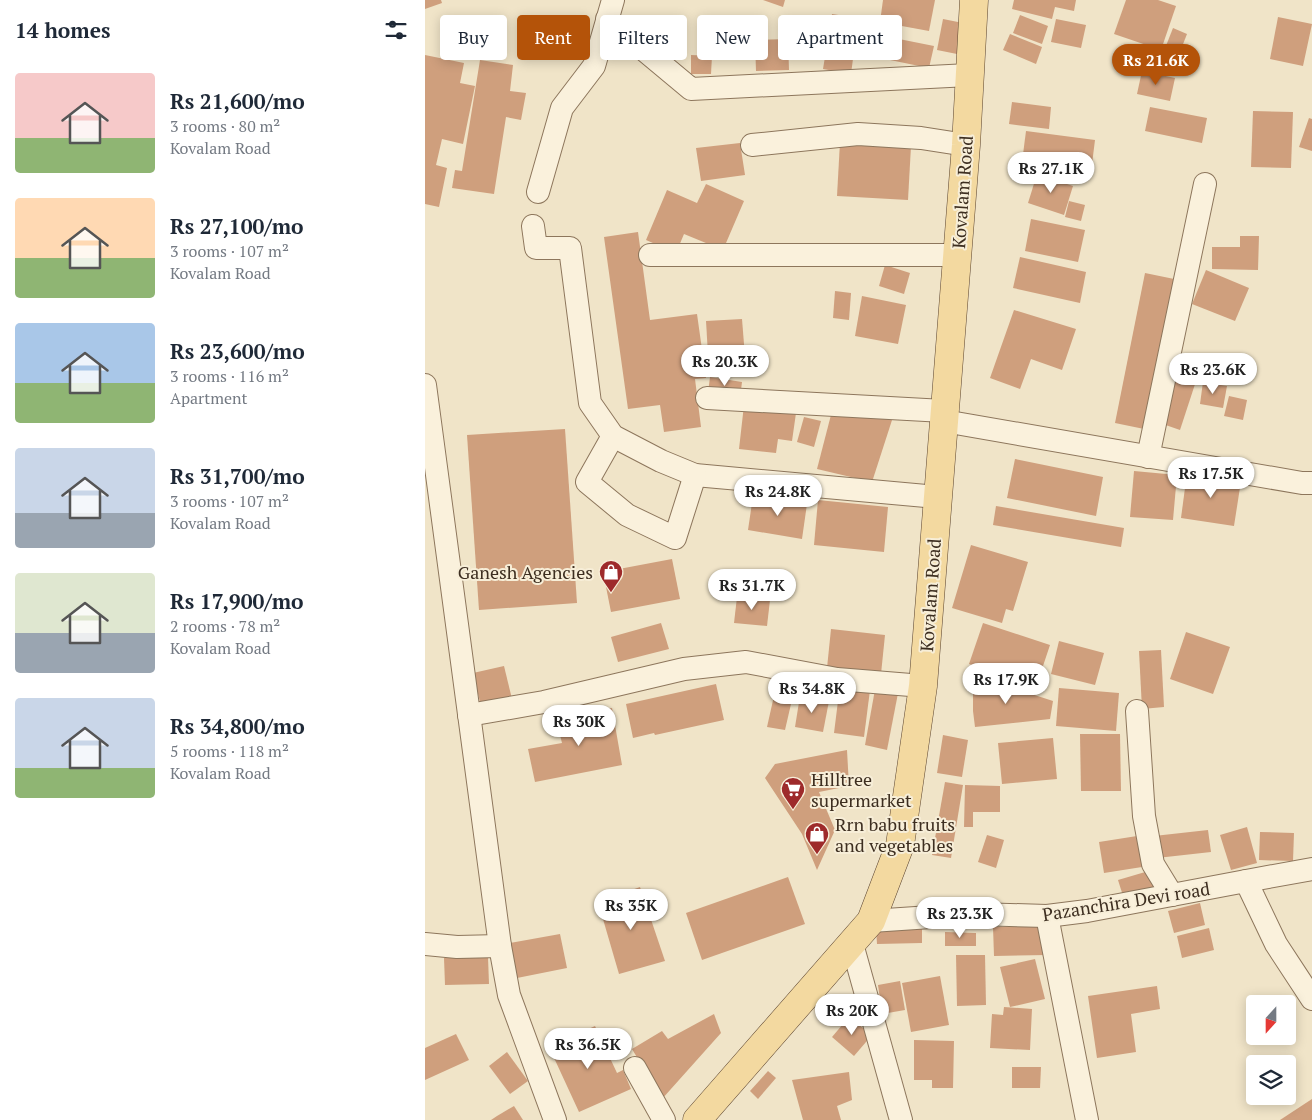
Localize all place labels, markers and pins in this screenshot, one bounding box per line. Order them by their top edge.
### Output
pin: Rs 21.6K [1104,44,1208,86]
pin: Rs 27.1K [999,152,1103,194]
pin: Rs 20.3K [673,344,777,387]
pin: Rs 23.6K [1161,352,1265,395]
pin: Rs 17.5K [1159,456,1263,499]
pin: Rs 24.8K [726,474,830,517]
shop icon: Ganesh Agencies [598,559,624,593]
place label: Ganesh Agencies [458,560,593,584]
pin: Rs 31.7K [700,568,804,611]
pin: Rs 17.9K [954,662,1058,705]
pin: Rs 34.8K [760,672,864,714]
pin: Rs 30K [538,704,620,747]
place label: Hilltree supermarket [811,767,912,812]
supermarket icon: Hilltree supermarket [780,776,806,810]
place label: Rrn babu fruits and vegetables [835,812,955,857]
shop icon: Rrn babu fruits and vegetables [804,821,830,855]
pin: Rs 35K [590,888,672,931]
pin: Rs 23.3K [908,896,1012,939]
pin: Rs 20K [811,994,893,1036]
pin: Rs 36.5K [536,1028,640,1070]

